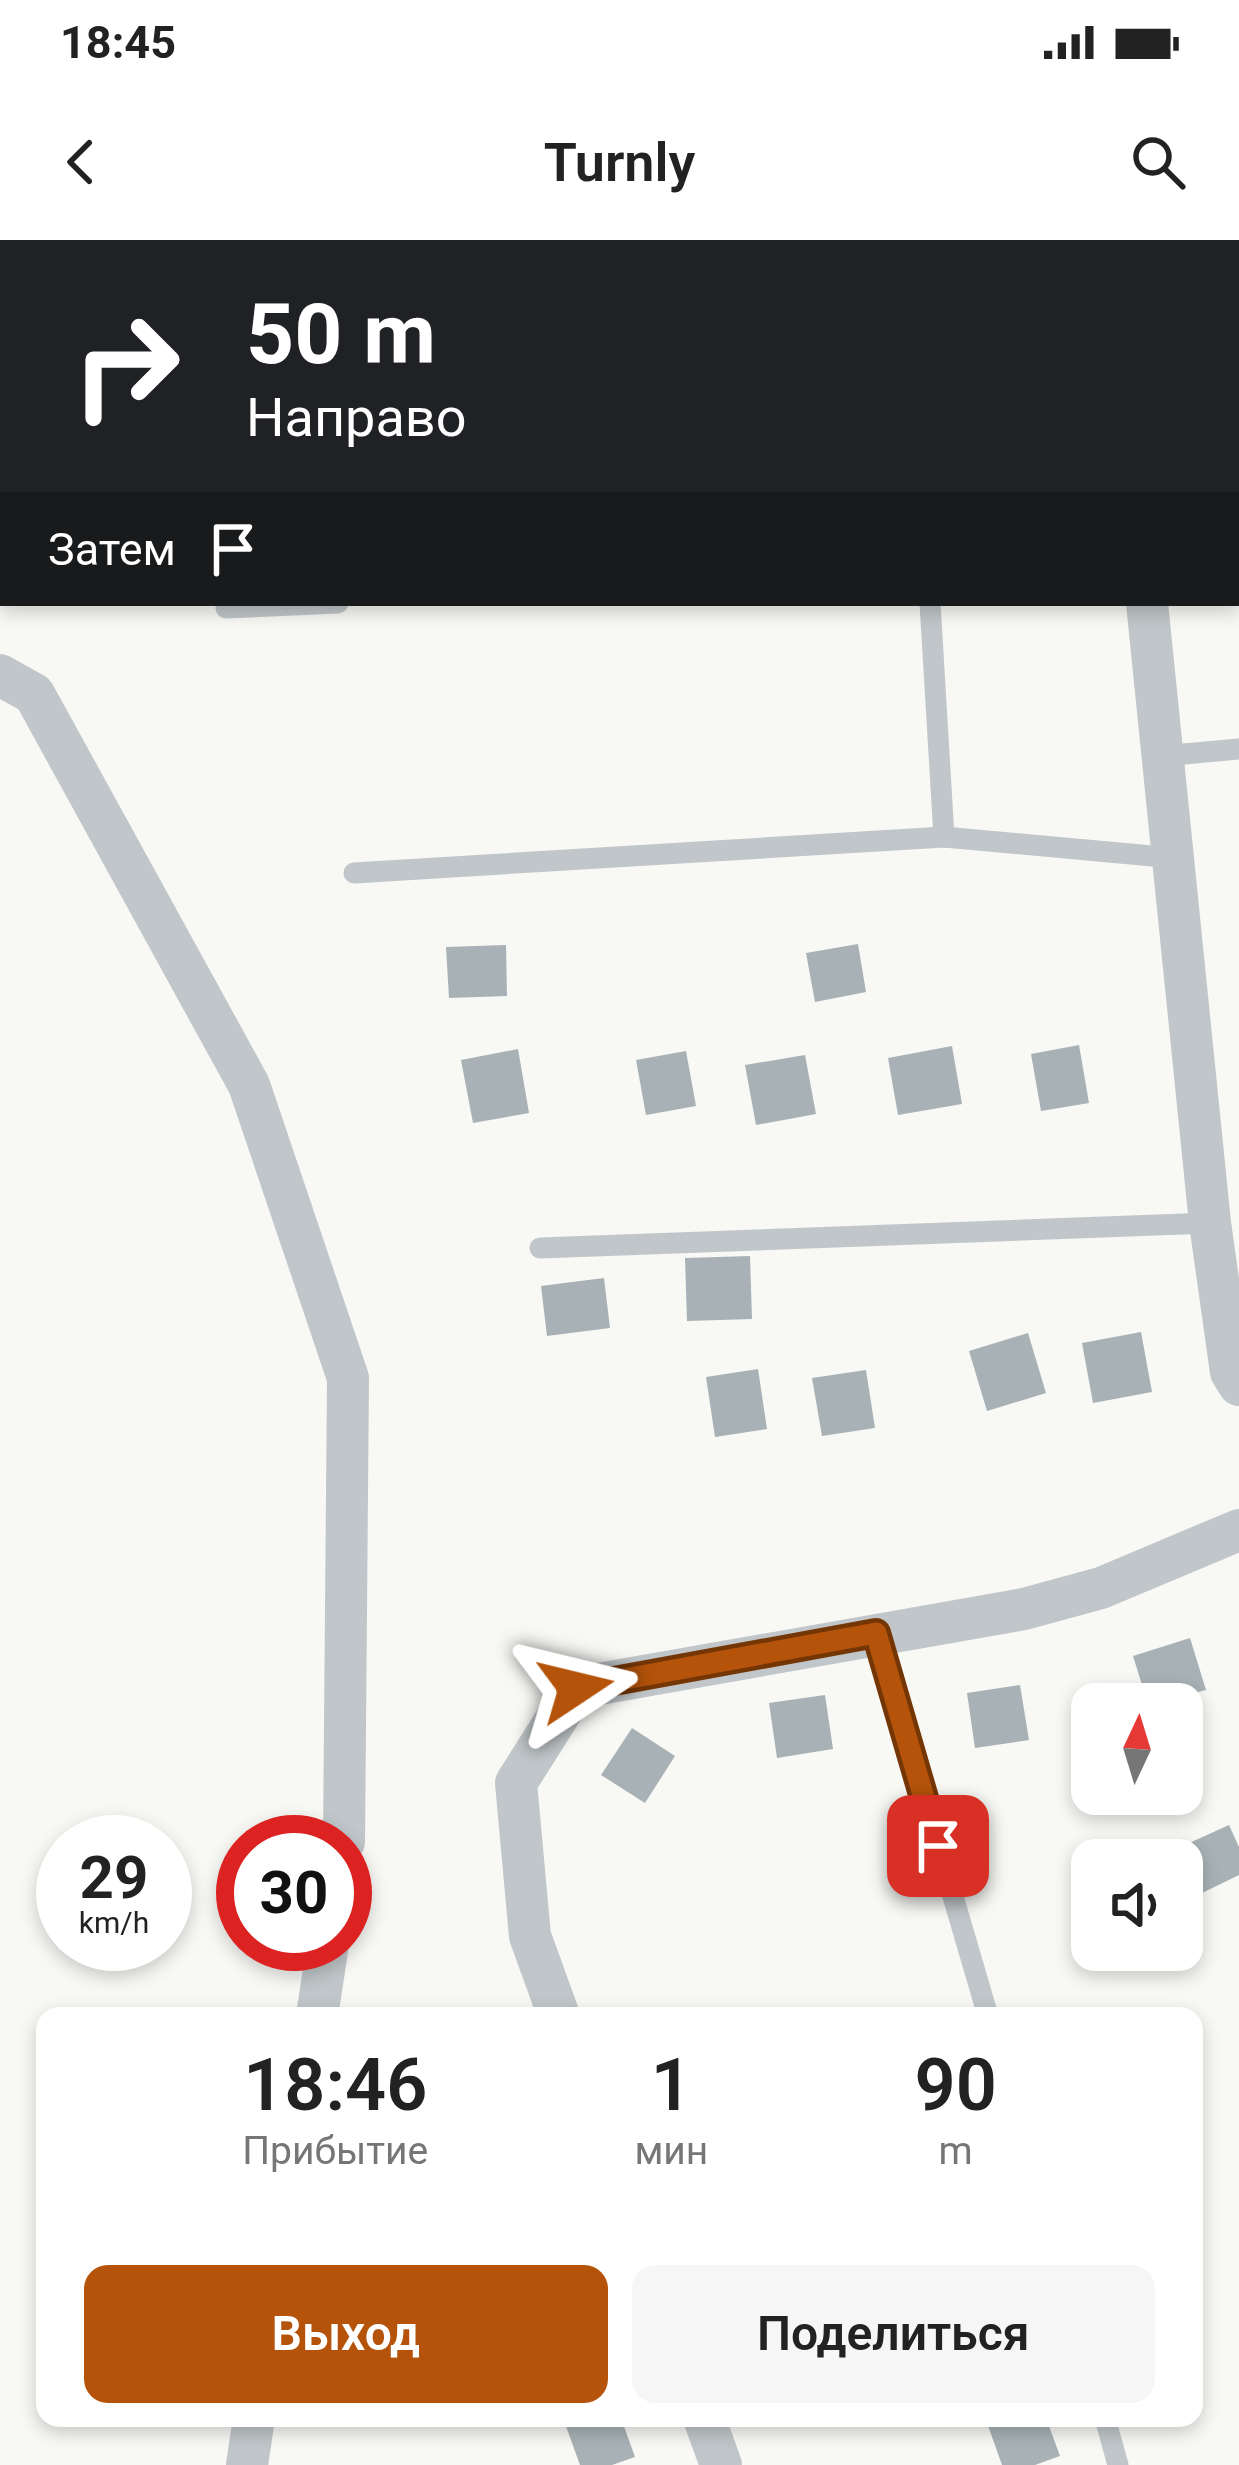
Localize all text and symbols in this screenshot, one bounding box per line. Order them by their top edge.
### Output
text: 18:45 [60,16,176,69]
icon: back [48,129,114,195]
icon: search [1125,129,1191,195]
text: Turnly [544,131,695,194]
text: 50 m [246,285,436,384]
icon: right [48,288,204,444]
text: Направо [246,386,466,449]
icon: arrive [200,516,266,582]
text: Затем [48,523,176,576]
position arrow [513,1625,639,1751]
north arrow [1071,1683,1203,1815]
map controls [1071,1683,1203,1971]
pin [887,1795,989,1897]
icon: arrive [905,1813,971,1879]
speed limit sign: 30 [216,1815,372,1971]
button: sound [1071,1839,1203,1971]
text: 29 [80,1842,148,1913]
text: km/h [79,1905,149,1940]
text: 18:46 [243,2043,427,2128]
text: 1 [651,2043,692,2128]
text: 90 [915,2043,997,2128]
text: Прибытие [242,2128,428,2174]
text: мин [634,2128,708,2174]
text: m [939,2128,973,2174]
button: Выход [84,2265,608,2403]
button: Поделиться [632,2265,1155,2403]

